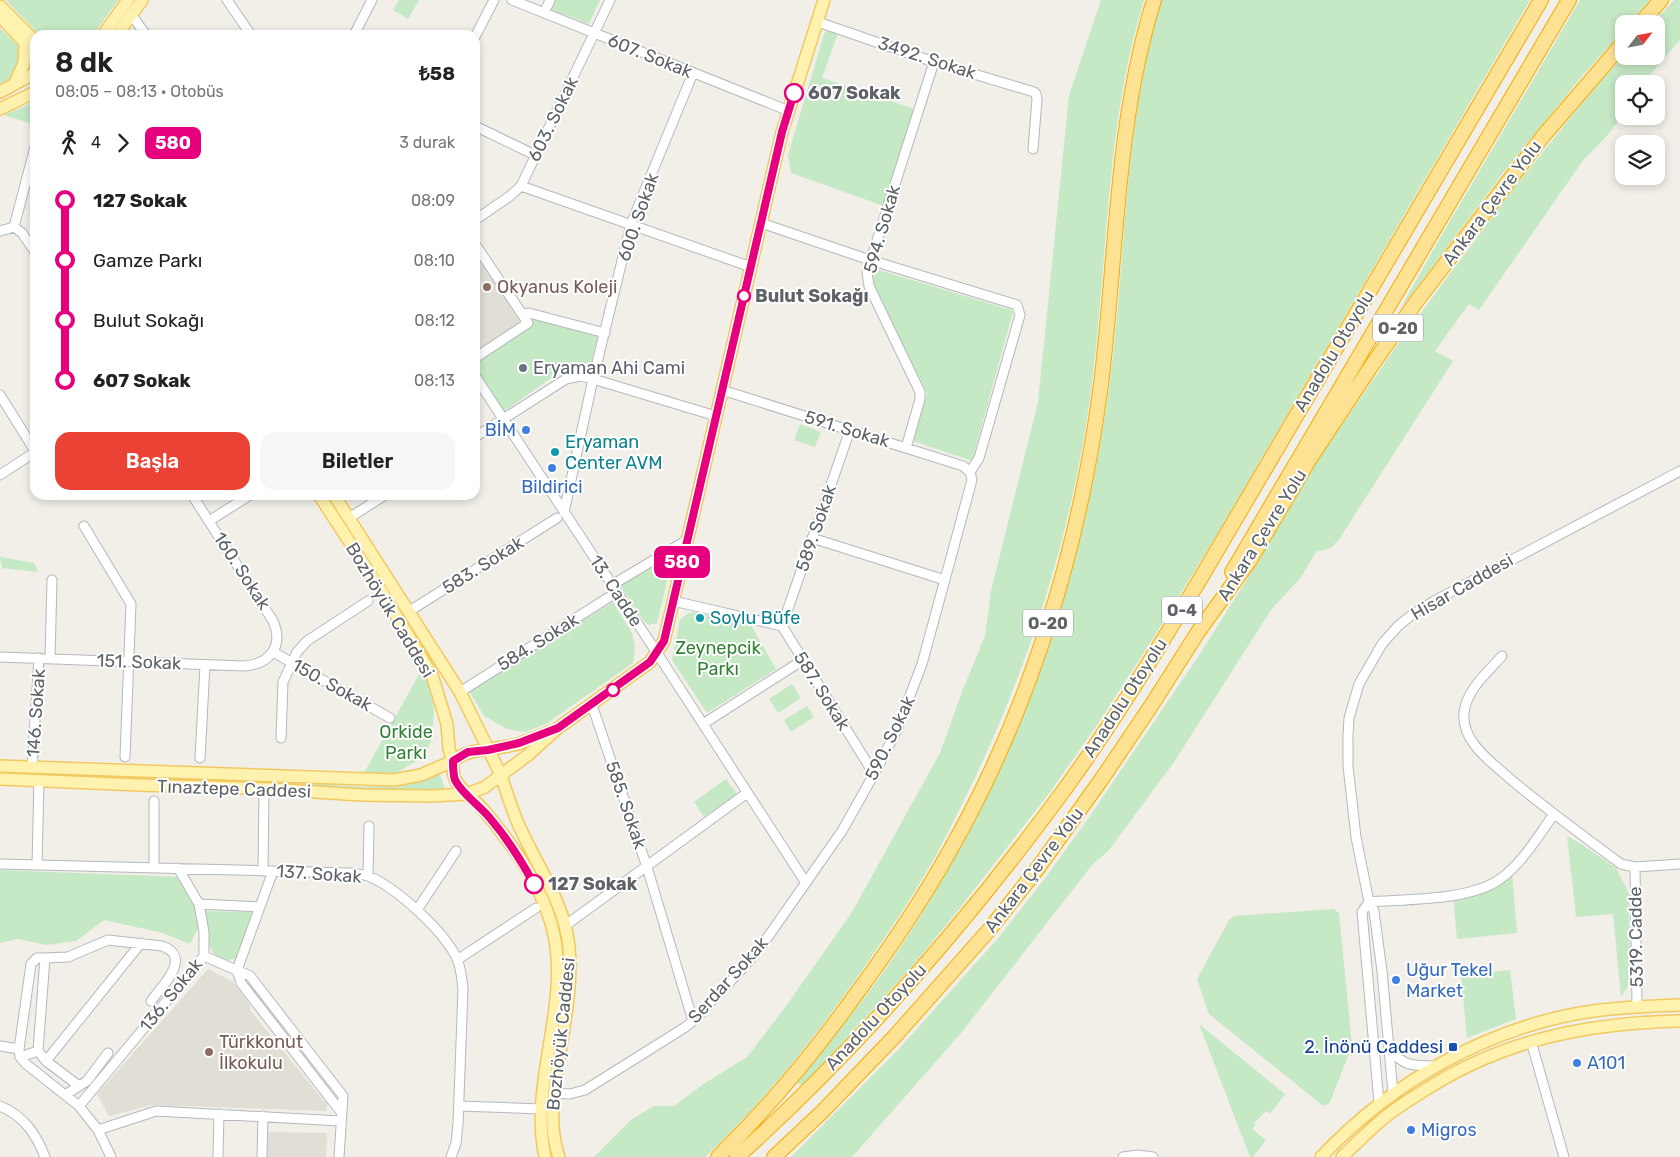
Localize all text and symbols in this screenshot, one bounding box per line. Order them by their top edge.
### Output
north arrow [1615,15,1665,65]
map controls [1615,15,1665,185]
street label: 607. Sokak [605,29,696,83]
street label: 3492. Sokak [875,32,980,84]
text: 8 dk [55,46,113,79]
text: ₺58 [419,62,455,85]
street label: 603. Sokak [523,72,583,165]
button: locate [1615,75,1665,125]
text: 08:05 – 08:13 · Otobüs [55,82,224,101]
place label: 607 Sokak [808,82,901,104]
marker: 607 Sokak [784,83,804,103]
icon: walk [55,129,83,157]
icon: forward [109,129,137,157]
text: 580 [155,132,191,154]
text: 4 [91,133,101,152]
text: 3 durak [399,133,455,152]
button: layers [1615,135,1665,185]
street label: Ankara Çevre Yolu [1438,136,1546,270]
street label: 600. Sokak [613,169,664,264]
street label: 594. Sokak [859,182,905,276]
text: 127 Sokak [93,189,187,212]
text: 08:09 [411,191,455,210]
text: Gamze Parkı [93,249,202,272]
text: 08:10 [414,251,455,270]
place label: Okyanus Koleji [497,276,617,298]
marker: Okyanus Koleji [481,281,493,293]
place label: Bulut Sokağı [755,285,869,307]
street label: Anadolu Otoyolu [1289,286,1379,416]
marker: Bulut Sokağı [737,289,751,303]
text: Bulut Sokağı [93,309,204,332]
text: 08:12 [414,311,455,330]
road number: O-20 [1373,314,1423,342]
place label: Eryaman Ahi Cami [533,357,685,379]
marker: Eryaman Ahi Cami [517,362,529,374]
text: 607 Sokak [93,369,191,392]
text: 08:13 [414,371,455,390]
street label: 591. Sokak [802,406,893,453]
place label: BİM [485,419,516,441]
marker: BİM [520,424,532,436]
place label: Eryaman Center AVM [565,431,663,474]
button: Başla [55,432,250,490]
button: Biletler [260,432,455,490]
marker: Eryaman Center AVM [549,446,561,458]
marker: Bildirici [546,462,558,474]
street label: Ankara Çevre Yolu [1213,465,1311,605]
place label: Bildirici [521,476,583,498]
street label: 589. Sokak [791,481,841,574]
street label: 160. Sokak [209,528,276,615]
street label: 583. Sokak [438,531,528,599]
street label: Bozhöyük Caddesi [341,539,439,681]
line badge: 580 [653,546,711,578]
street label: Hisar Caddesi [1407,549,1517,625]
street label: 13. Cadde [585,551,647,631]
text: 580 [664,551,700,573]
road number: O-4 [1162,596,1202,624]
place label: Soylu Büfe [710,607,800,629]
street label: 584. Sokak [493,608,583,676]
road number: O-20 [1023,610,1073,636]
marker: Soylu Büfe [694,612,706,624]
street label: Anadolu Otoyolu [1078,634,1172,762]
park label: Zeynepcik Parkı [675,637,761,680]
street label: 587. Sokak [789,647,855,735]
street label: 151. Sokak [96,650,182,674]
street label: 150. Sokak [288,654,377,716]
street label: 146. Sokak [22,667,50,758]
unlabelled marker [606,683,620,697]
street label: 590. Sokak [860,692,920,784]
park label: Orkide Parkı [379,721,433,764]
street label: 585. Sokak [601,758,652,852]
street label: Tınaztepe Caddesi [157,775,311,803]
street label: Ankara Çevre Yolu [980,803,1088,937]
street label: 137. Sokak [276,860,363,888]
place label: 127 Sokak [548,873,638,895]
marker: 127 Sokak [524,874,544,894]
street label: 5319. Cadde [1624,886,1648,988]
street label: Serdar Sokak [683,932,773,1028]
street label: 136. Sokak [135,953,208,1036]
street label: Bozhöyük Caddesi [542,956,580,1112]
street label: Anadolu Otoyolu [821,959,931,1075]
place label: Uğur Tekel Market [1406,959,1493,1002]
marker: Uğur Tekel Market [1390,974,1402,986]
place label: Türkkonut İlkokulu [219,1031,303,1074]
place label: 2. İnönü Caddesi [1304,1036,1443,1058]
marker: 2. İnönü Caddesi [1447,1041,1459,1053]
marker: Türkkonut İlkokulu [203,1046,215,1058]
place label: A101 [1587,1052,1625,1074]
marker: A101 [1571,1057,1583,1069]
place label: Migros [1421,1119,1477,1141]
marker: Migros [1405,1124,1417,1136]

